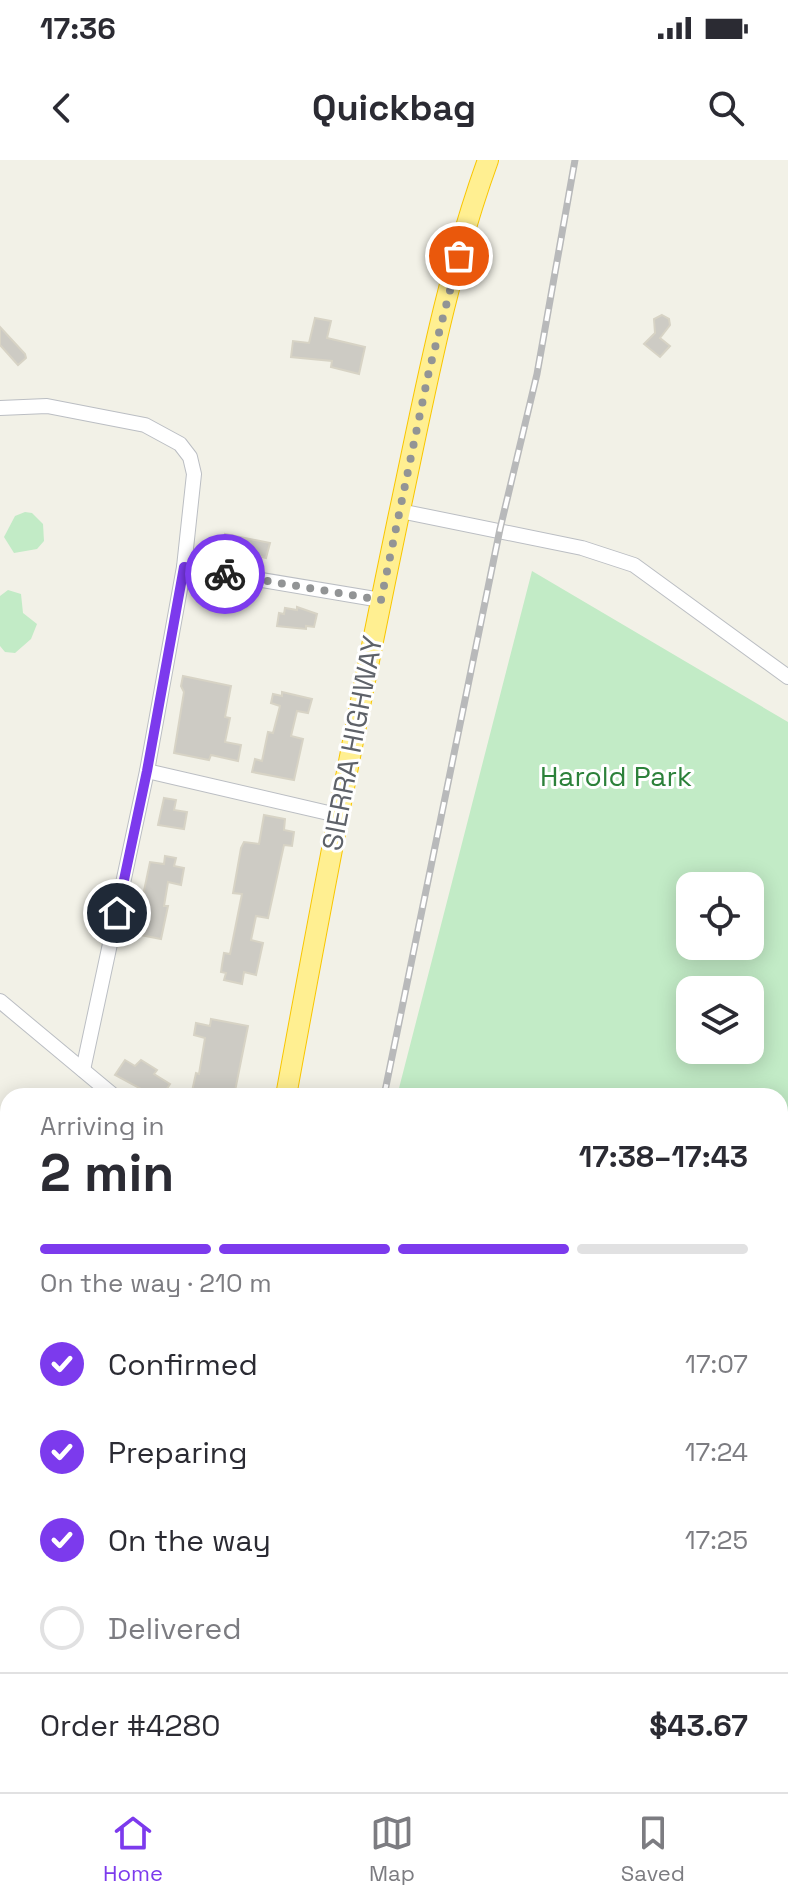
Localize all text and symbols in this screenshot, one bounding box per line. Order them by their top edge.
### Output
text: 17:36 [40,9,116,48]
text: Quickbag [312,85,476,131]
icon: back [40,86,84,130]
icon: search [704,86,748,130]
pin [425,222,493,290]
icon: bag [437,234,481,278]
courier [185,534,265,614]
icon: bike [203,552,247,596]
street label: SIERRA HIGHWAY [314,633,390,853]
park label: Harold Park [540,758,692,794]
map controls [676,872,764,1064]
button: locate [676,872,764,960]
pin [83,879,151,947]
icon: home [95,891,139,935]
button: layers [676,976,764,1064]
text: Arriving in [40,1109,164,1143]
text: 17:38–17:43 [579,1137,748,1176]
text: 2 min [40,1140,174,1206]
text: On the way · 210 m [40,1266,272,1300]
icon: check [40,1342,84,1386]
text: Confirmed [108,1345,258,1384]
text: 17:07 [685,1347,748,1381]
icon: check [40,1430,84,1474]
text: Preparing [108,1433,247,1472]
text: 17:24 [685,1435,748,1469]
icon: check [40,1518,84,1562]
text: On the way [108,1521,271,1560]
text: 17:25 [685,1523,748,1557]
text: Delivered [108,1609,242,1648]
text: Order #4280 [40,1706,221,1745]
text: $43.67 [649,1706,748,1745]
tab: Home [103,1811,163,1887]
tab: Map [369,1811,415,1887]
tab: Saved [621,1811,685,1887]

